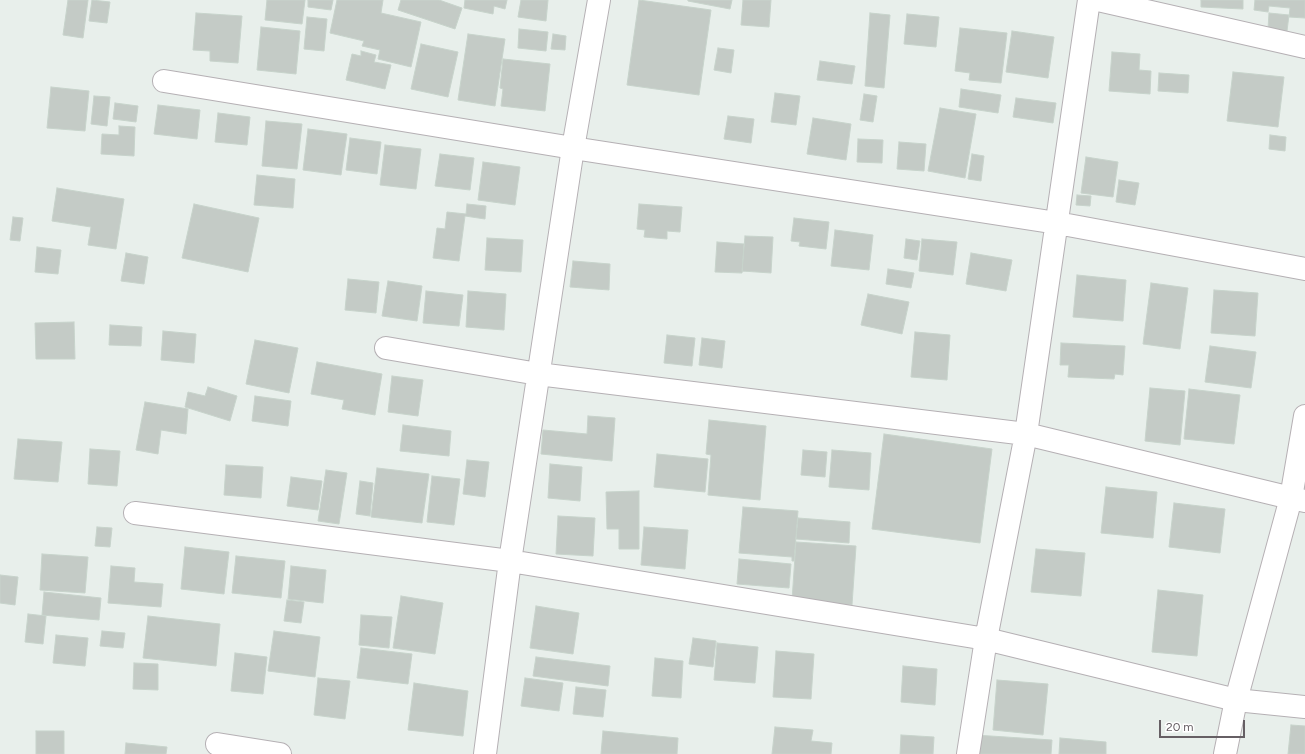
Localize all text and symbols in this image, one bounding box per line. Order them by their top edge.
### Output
scale bar [1161,712,1247,738]
text: 20 m [1166,720,1194,734]

